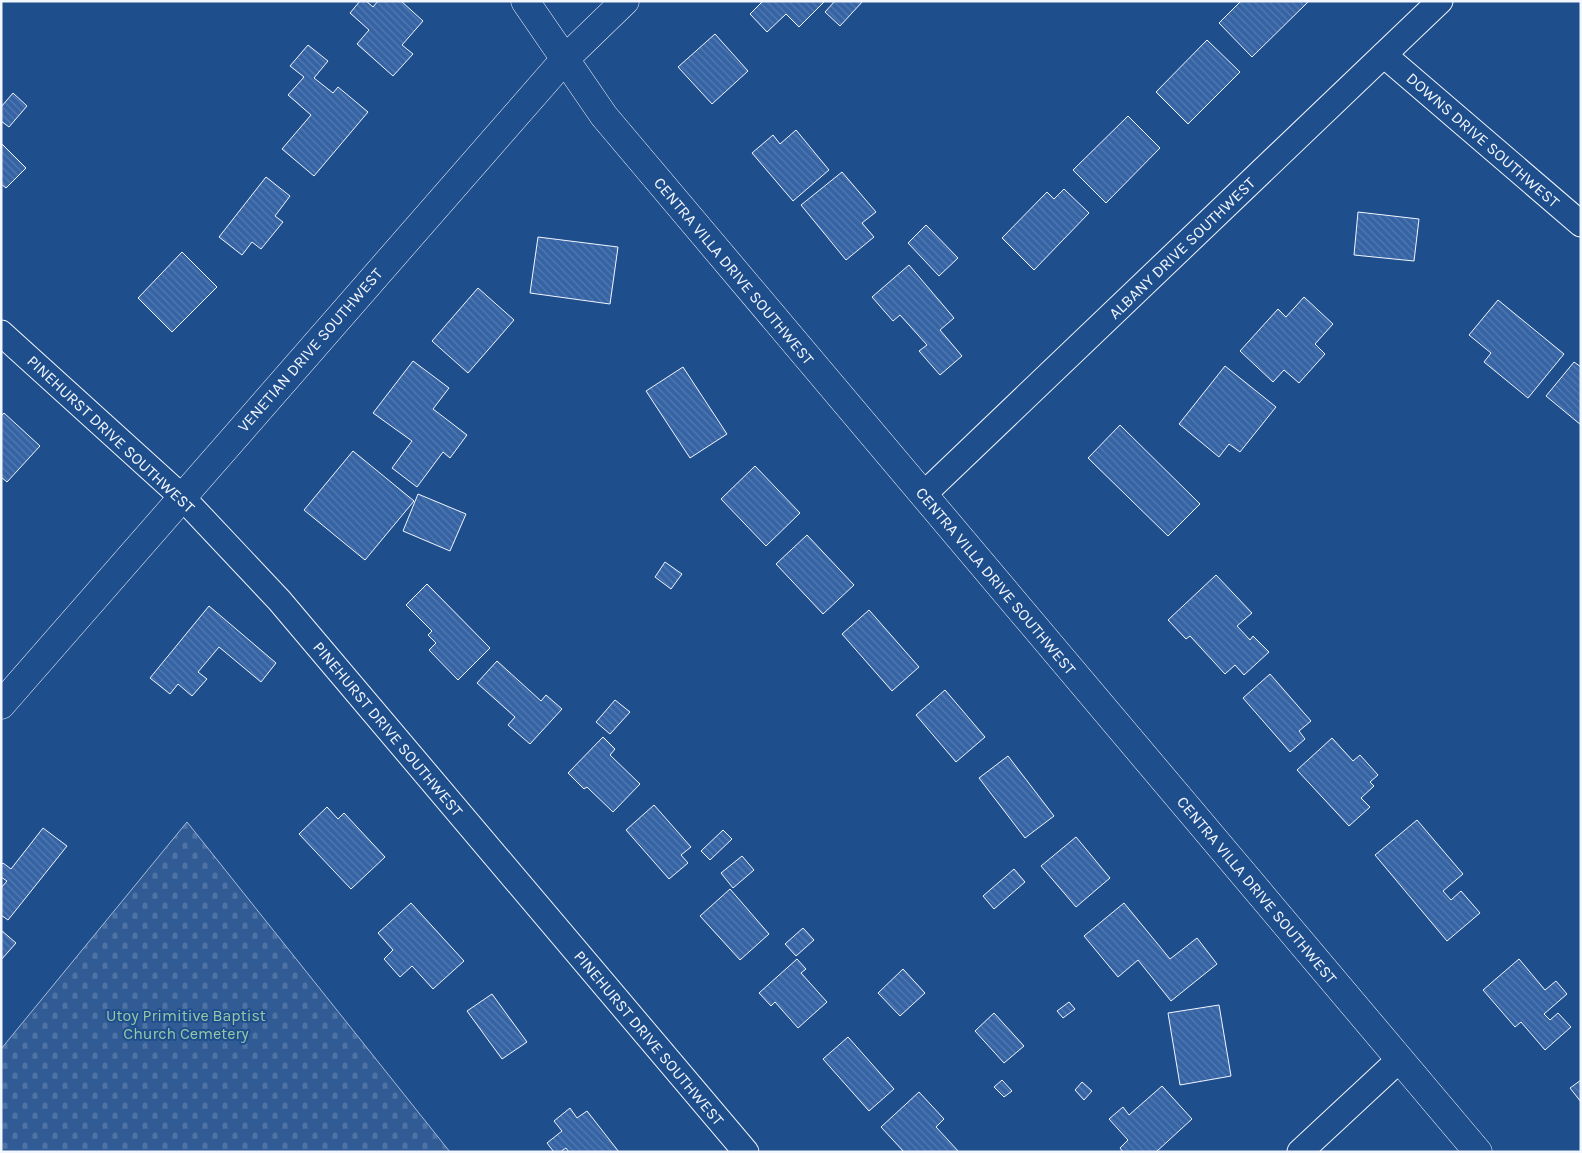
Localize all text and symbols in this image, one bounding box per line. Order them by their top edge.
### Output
street label: DOWNS DRIVE SOUTHWEST [1403,68,1563,212]
street label: CENTRA VILLA DRIVE SOUTHWEST [650,173,818,369]
street label: ALBANY DRIVE SOUTHWEST [1105,173,1259,323]
street label: VENETIAN DRIVE SOUTHWEST [234,264,386,436]
street label: PINEHURST DRIVE SOUTHWEST [23,351,199,517]
street label: CENTRA VILLA DRIVE SOUTHWEST [912,483,1080,679]
street label: PINEHURST DRIVE SOUTHWEST [309,638,467,820]
street label: CENTRA VILLA DRIVE SOUTHWEST [1173,792,1341,988]
street label: PINEHURST DRIVE SOUTHWEST [570,947,728,1129]
park label: Utoy Primitive Baptist Church Cemetery [106,1006,266,1043]

